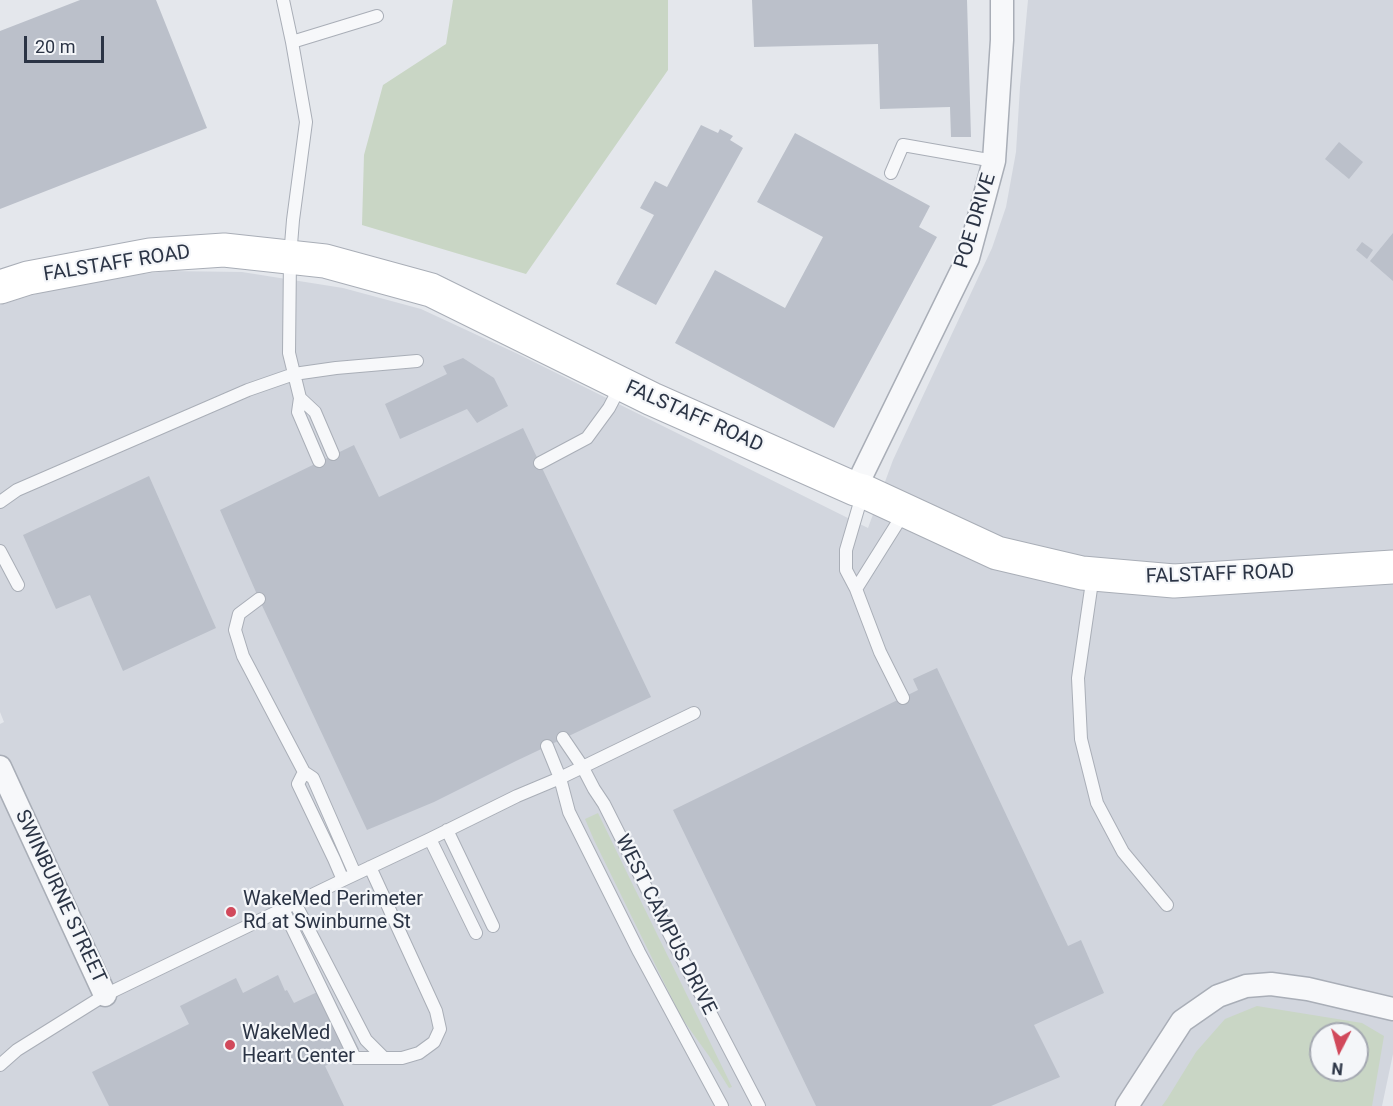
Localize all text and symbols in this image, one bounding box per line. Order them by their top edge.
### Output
scale bar [27,24,106,62]
text: 20 m [35,36,75,57]
street label: POE DRIVE [950,171,1002,271]
street label: FALSTAFF ROAD [42,241,192,287]
street label: FALSTAFF ROAD [621,376,767,458]
street label: FALSTAFF ROAD [1145,560,1295,590]
street label: SWINBURNE STREET [9,806,111,988]
street label: WEST CAMPUS DRIVE [609,831,721,1019]
place label: WakeMed Perimeter Rd at Swinburne St [243,888,423,935]
marker: WakeMed Perimeter Rd at Swinburne St [224,905,238,919]
place label: WakeMed Heart Center [242,1022,355,1069]
north arrow [1309,1022,1369,1082]
marker: WakeMed Heart Center [223,1038,237,1052]
text: N [1331,1058,1344,1078]

